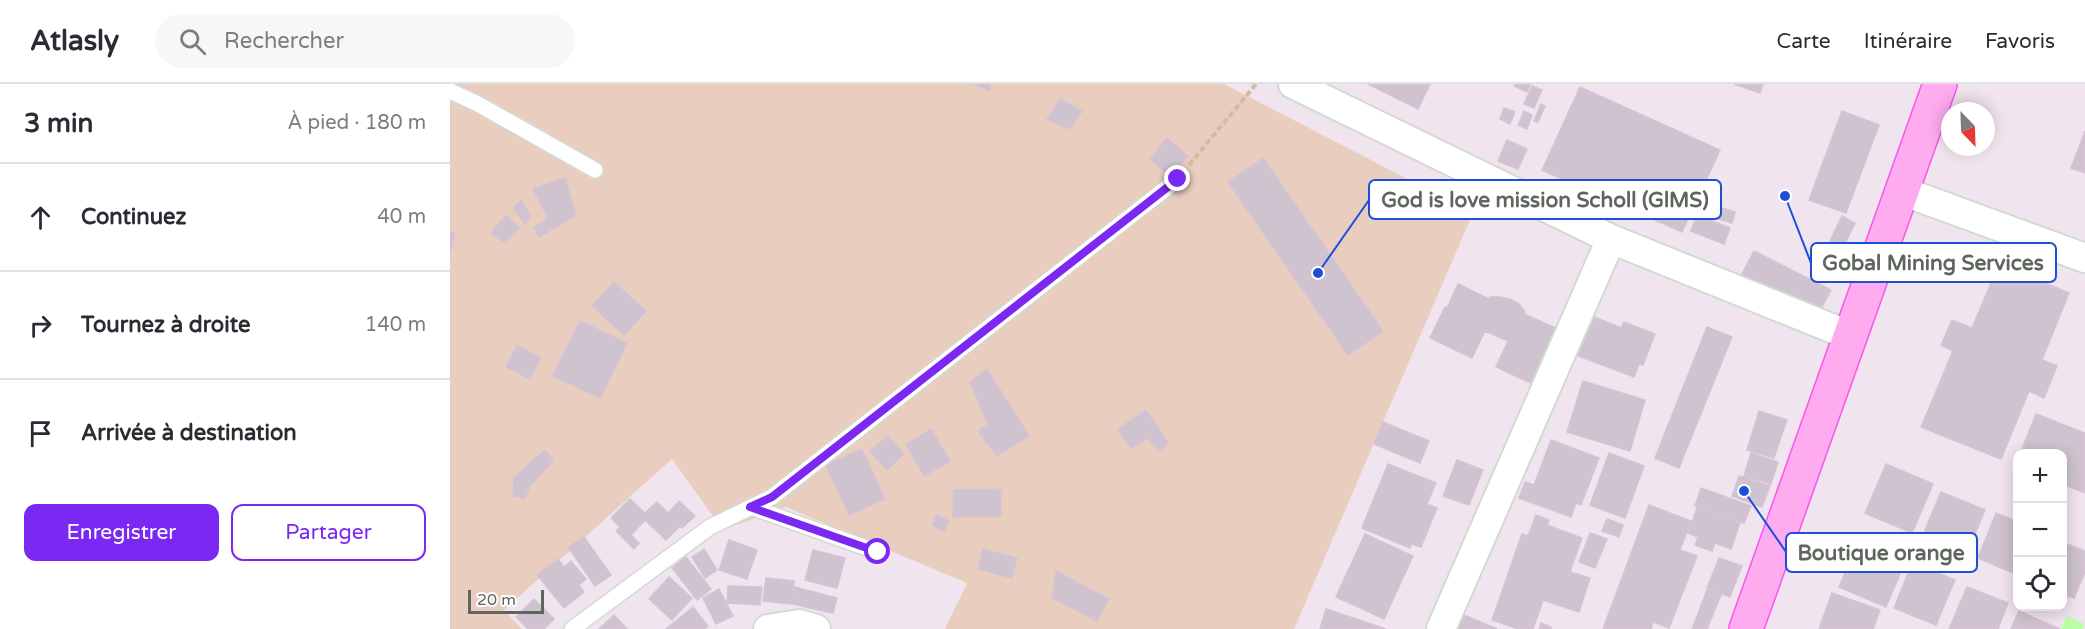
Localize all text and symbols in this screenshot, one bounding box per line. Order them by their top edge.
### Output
search box [155,14,575,68]
text: Atlasly [30,24,119,58]
icon: search [176,25,209,58]
text: Rechercher [224,28,344,54]
text: Carte [1777,29,1831,54]
text: Itinéraire [1864,29,1952,54]
text: Favoris [1985,29,2055,54]
north arrow [1941,102,1995,156]
text: 3 min [24,108,93,139]
text: À pied · 180 m [288,111,426,135]
route end [1164,165,1190,191]
callout: God is love mission Scholl (GlMS) [1369,180,1721,219]
text: God is love mission Scholl (GlMS) [1381,188,1709,213]
icon: ahead [24,201,57,234]
text: Continuez [81,204,186,230]
text: 40 m [377,205,426,229]
callout: Gobal Mining Services [1811,243,2056,282]
text: Gobal Mining Services [1822,251,2044,276]
icon: right [24,309,57,342]
text: Tournez à droite [81,312,250,338]
text: 140 m [365,313,426,337]
icon: arrive [24,417,57,450]
text: Arrivée à destination [81,420,297,446]
map controls [2013,449,2067,611]
button: + [2013,449,2067,503]
button: − [2013,503,2067,557]
button: Enregistrer [24,504,219,561]
button: Partager [231,504,426,561]
callout: Boutique orange [1786,533,1977,572]
route start [864,538,890,564]
text: Boutique orange [1797,541,1965,566]
button: locate [2013,557,2067,611]
scale bar [468,587,544,614]
text: 20 m [477,590,516,610]

